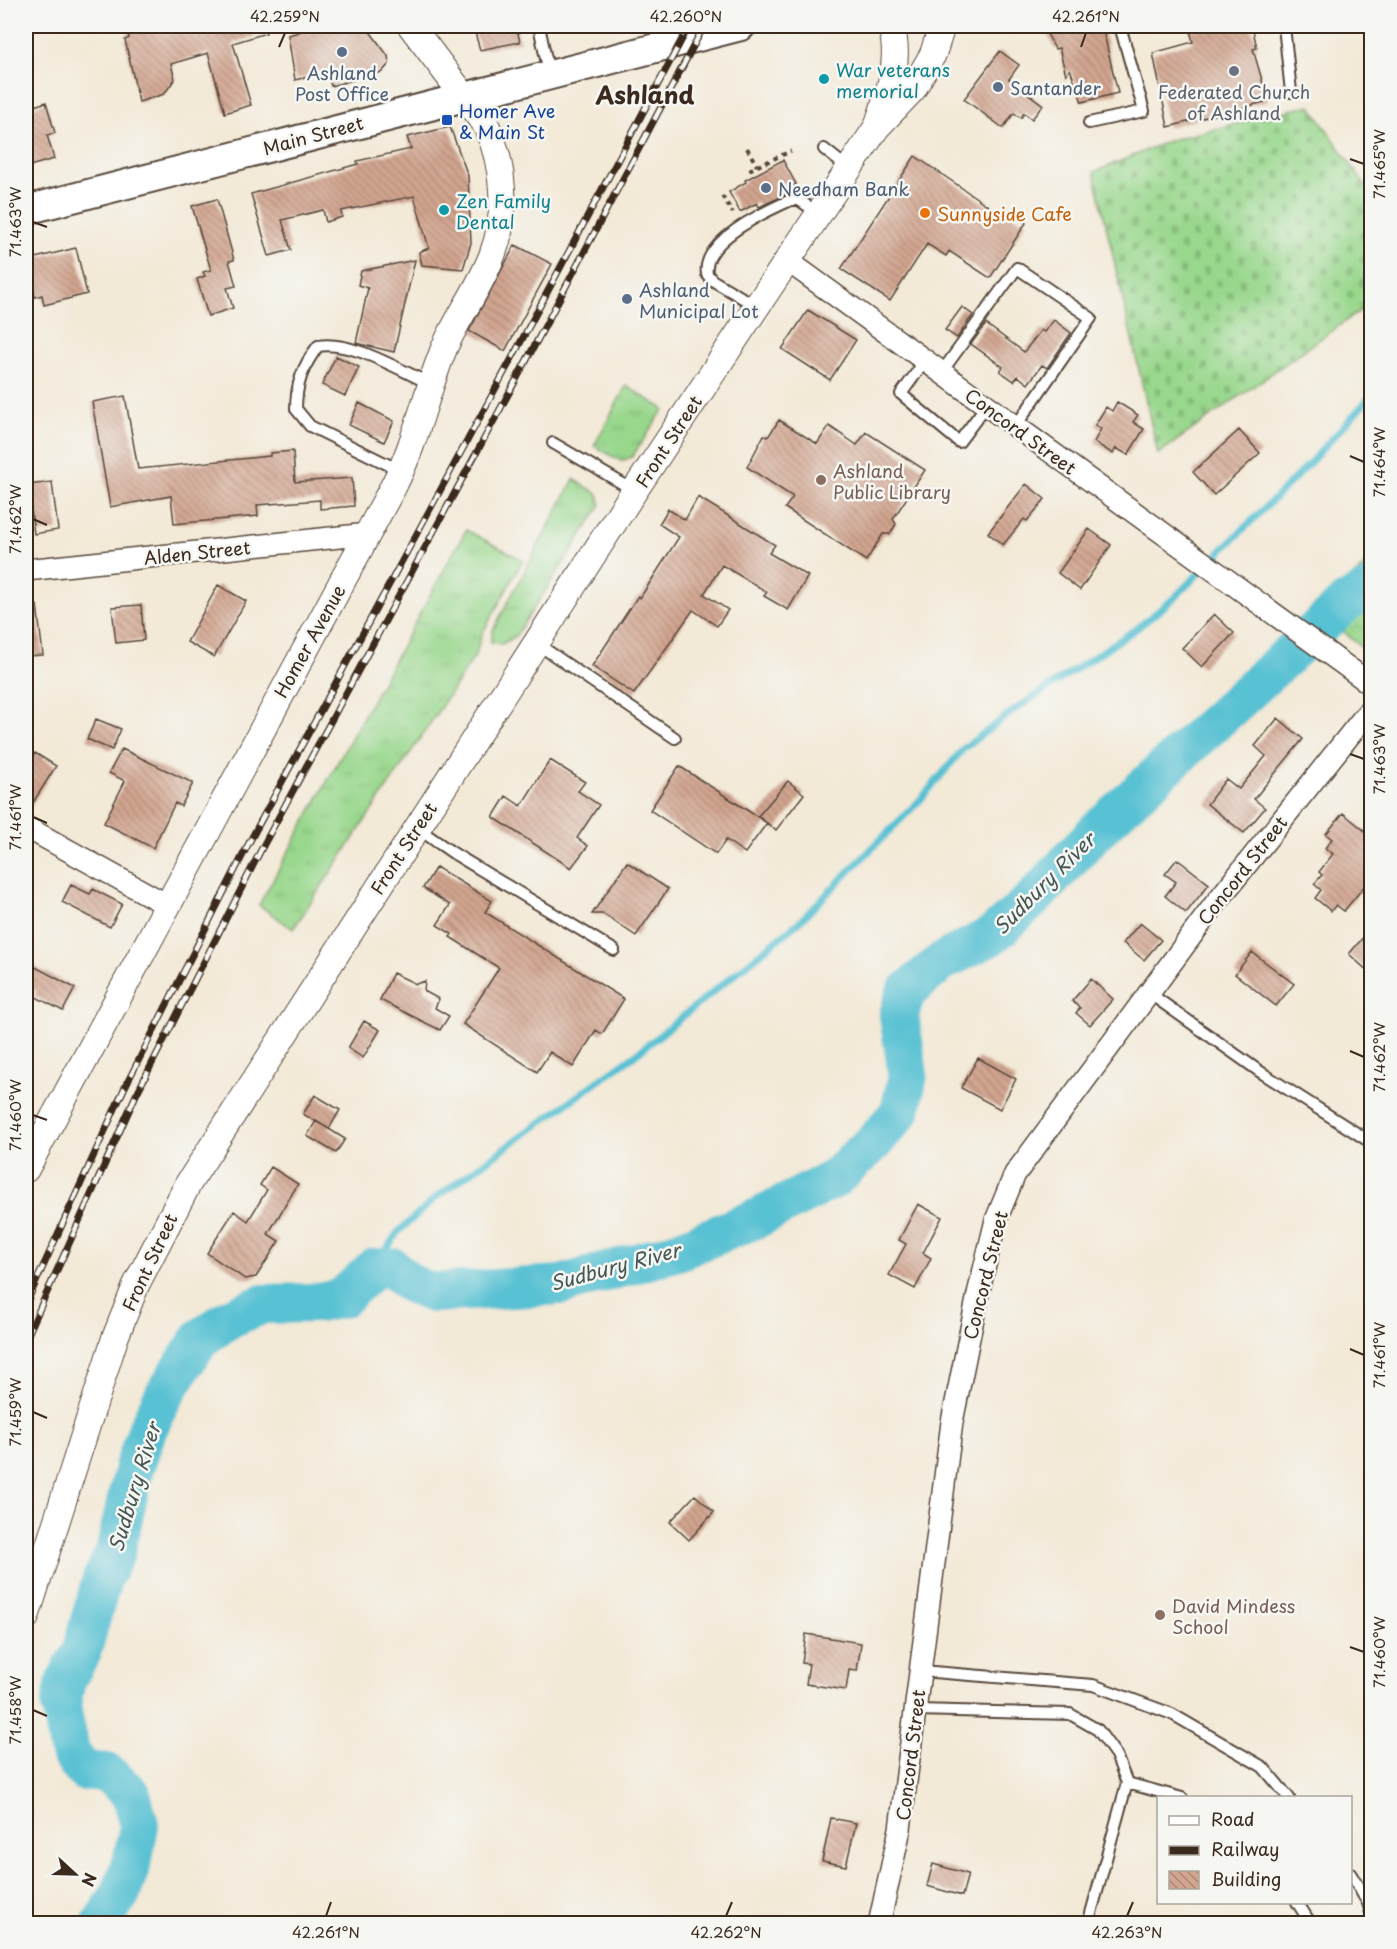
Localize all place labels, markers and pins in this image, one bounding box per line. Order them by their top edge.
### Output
marker: Ashland Post Office [335,45,349,59]
place label: War veterans memorial [836,56,950,104]
place label: Ashland Post Office [295,59,389,107]
marker: Federated Church of Ashland [1227,64,1241,78]
marker: War veterans memorial [817,72,831,86]
place label: Santander [1010,74,1102,101]
place label: Federated Church of Ashland [1158,78,1310,126]
marker: Santander [991,80,1005,94]
place label: Homer Ave & Main St [459,97,555,145]
marker: Homer Ave & Main St [440,113,454,127]
place label: Needham Bank [778,175,909,202]
marker: Needham Bank [759,181,773,195]
place label: Zen Family Dental [456,187,551,235]
place label: Sunnyside Cafe [937,200,1072,227]
marker: Zen Family Dental [437,203,451,217]
marker: Sunnyside Cafe [918,206,932,220]
place label: Ashland Municipal Lot [639,276,759,324]
marker: Ashland Municipal Lot [620,292,634,306]
place label: Ashland Public Library [833,457,951,505]
marker: Ashland Public Library [814,473,828,487]
place label: David Mindess School [1172,1592,1295,1640]
marker: David Mindess School [1153,1608,1167,1622]

